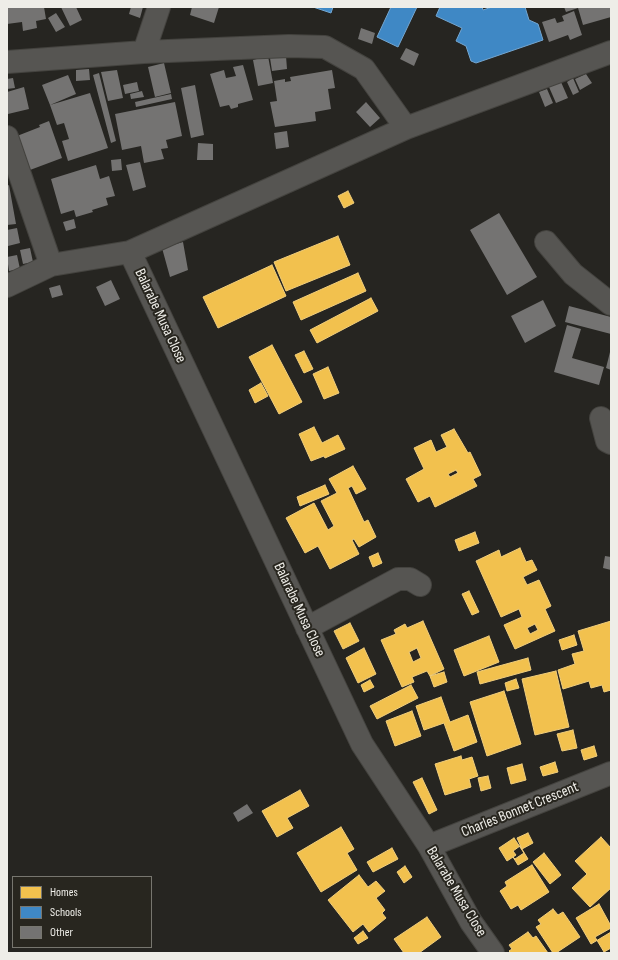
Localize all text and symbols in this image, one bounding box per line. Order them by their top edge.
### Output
street label: Balarabe Musa Close [130,266,190,366]
street label: Balarabe Musa Close [269,560,329,660]
street label: Charles Bonnet Crescent [459,778,581,842]
street label: Balarabe Musa Close [422,844,490,940]
legend [12,876,152,948]
text: Homes [50,885,78,900]
text: Schools [50,905,82,920]
text: Other [50,925,73,940]

